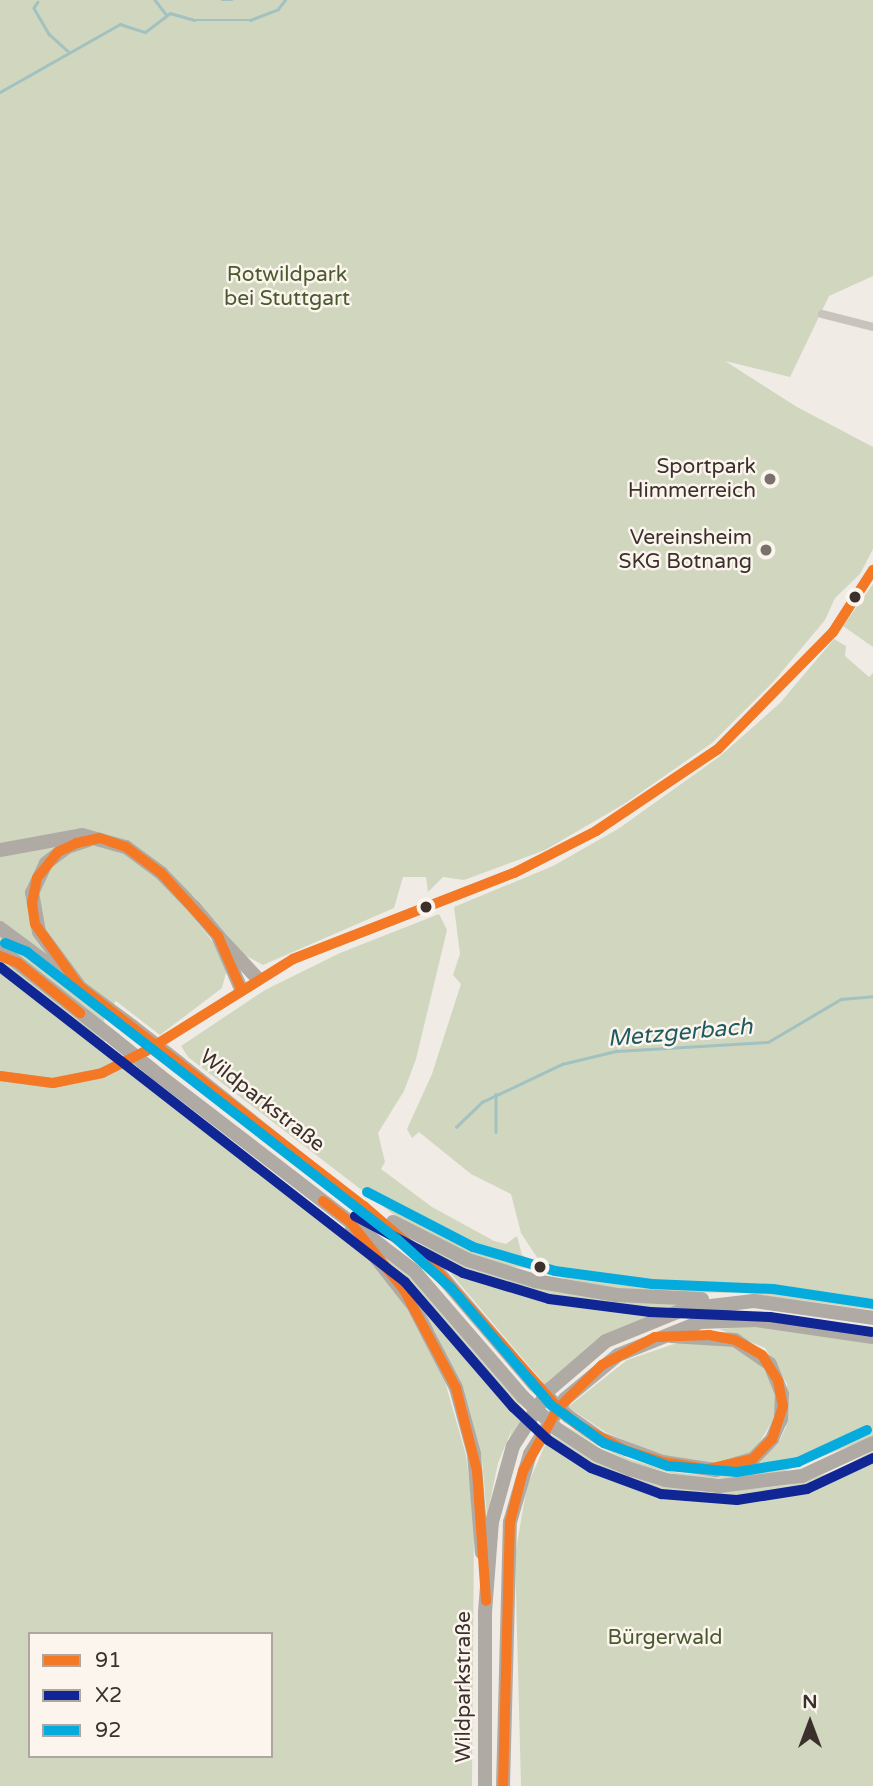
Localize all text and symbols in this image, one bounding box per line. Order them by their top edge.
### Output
park label: Rotwildpark bei Stuttgart [224,262,350,312]
place label: Sportpark Himmerreich [628,454,756,504]
marker: Sportpark Himmerreich [762,471,778,487]
place label: Vereinsheim SKG Botnang [618,525,752,575]
marker: Vereinsheim SKG Botnang [758,542,774,558]
unlabelled marker [848,590,862,604]
unlabelled marker [419,900,433,914]
water label: Metzgerbach [606,1013,754,1053]
street label: Wildparkstraße [194,1044,330,1158]
unlabelled marker [533,1260,547,1274]
street label: Wildparkstraße [451,1611,477,1763]
park label: Bürgerwald [608,1625,722,1651]
legend [28,1632,273,1758]
text: 91 [95,1648,121,1673]
text: X2 [95,1683,122,1708]
north arrow [775,1688,845,1758]
text: N [802,1691,818,1713]
text: 92 [95,1718,121,1743]

